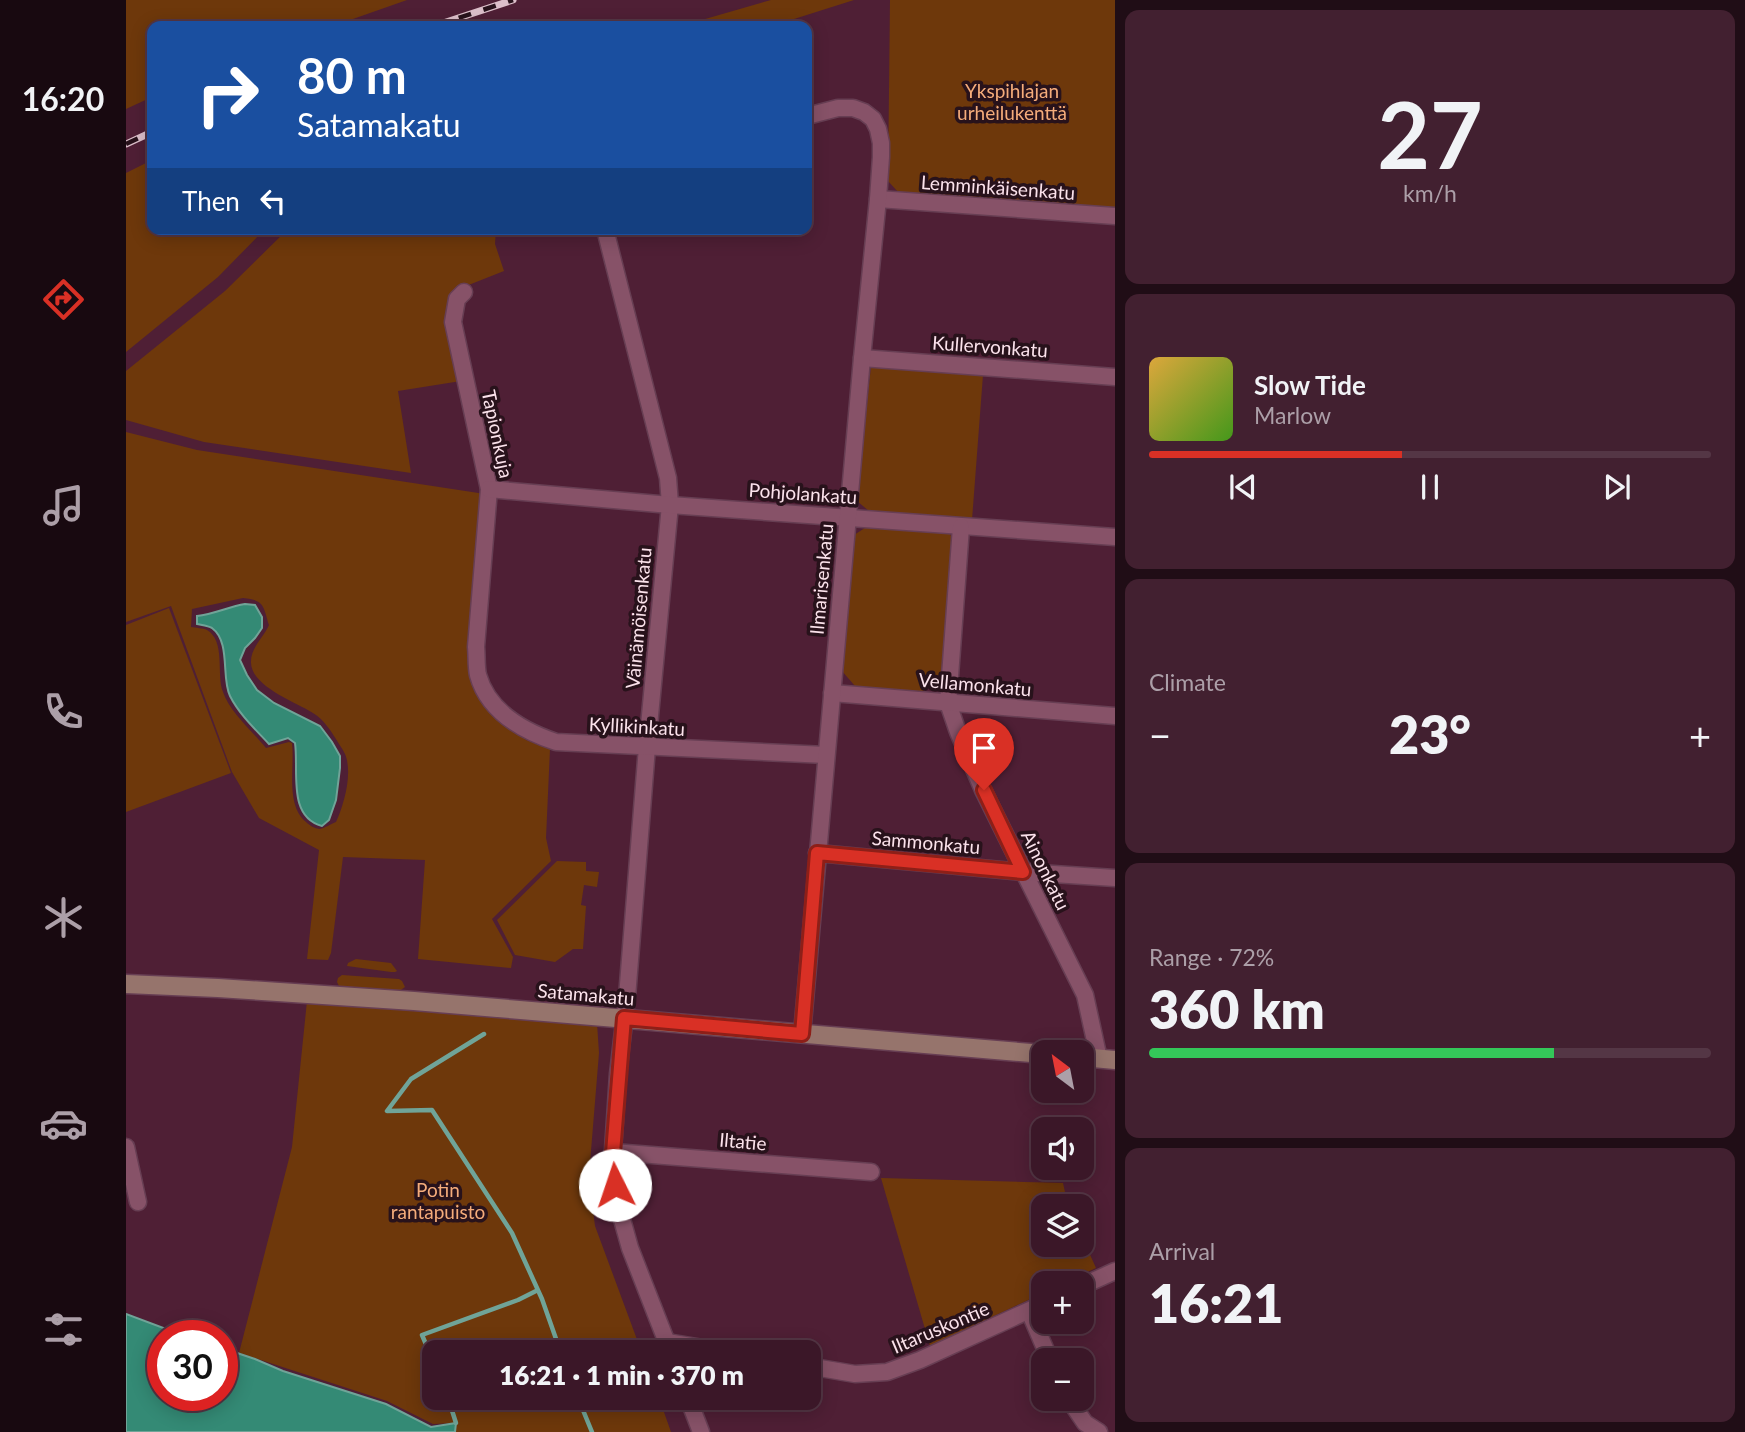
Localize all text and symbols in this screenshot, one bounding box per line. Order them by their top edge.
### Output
text: 80 m [297,46,407,104]
icon: right [182,49,273,140]
text: 16:20 [22,79,104,118]
park label: Ykspihlajan urheilukenttä [957,79,1067,124]
text: 27 [1377,79,1483,188]
text: Satamakatu [297,105,461,144]
street label: Lemminkäisenkatu [920,170,1076,204]
text: km/h [1403,179,1457,207]
icon: left [254,182,292,220]
text: Then [182,185,240,217]
icon: directions [39,275,88,324]
street label: Kullervonkatu [931,330,1049,362]
text: Slow Tide [1254,369,1366,401]
street label: Tapionkuja [477,388,519,480]
text: Marlow [1254,401,1331,429]
icon: previous [1224,468,1262,506]
icon: pause [1411,468,1449,506]
icon: next [1598,468,1636,506]
street label: Pohjolankatu [748,478,858,508]
icon: music [39,481,88,530]
street label: Ilmarisenkatu [805,522,837,636]
street label: Väinämöisenkatu [620,546,656,690]
street label: Vellamonkatu [918,668,1032,700]
text: Climate [1149,668,1226,696]
icon: phone [39,687,88,736]
text: 23° [1389,703,1471,765]
street label: Kyllikinkatu [588,712,686,740]
text: − [1149,712,1171,758]
text: + [1689,712,1711,758]
pin [954,718,1014,790]
icon: arrive [965,729,1003,767]
street label: Sammonkatu [871,826,981,858]
street label: Ainonkatu [1017,826,1075,914]
icon: climate [39,893,88,942]
text: Range · 72% [1149,943,1274,971]
street label: Satamakatu [537,978,635,1010]
text: 360 km [1149,978,1325,1040]
north arrow [1031,1040,1094,1102]
map controls [1031,1040,1094,1411]
icon: car [39,1099,88,1148]
button: sound [1031,1117,1094,1180]
street label: Iltatie [718,1127,768,1155]
position arrow [578,1148,652,1222]
park label: Potin rantapuisto [391,1178,485,1223]
button: layers [1031,1194,1094,1257]
text: Arrival [1149,1237,1215,1265]
button: + [1031,1271,1094,1334]
text: 16:21 [1149,1272,1283,1334]
street label: Iltaruskontie [888,1296,992,1358]
icon: filters [39,1305,88,1354]
speed limit sign: 30 [147,1320,238,1411]
button: − [1031,1348,1094,1411]
text: 16:21 · 1 min · 370 m [499,1359,744,1391]

